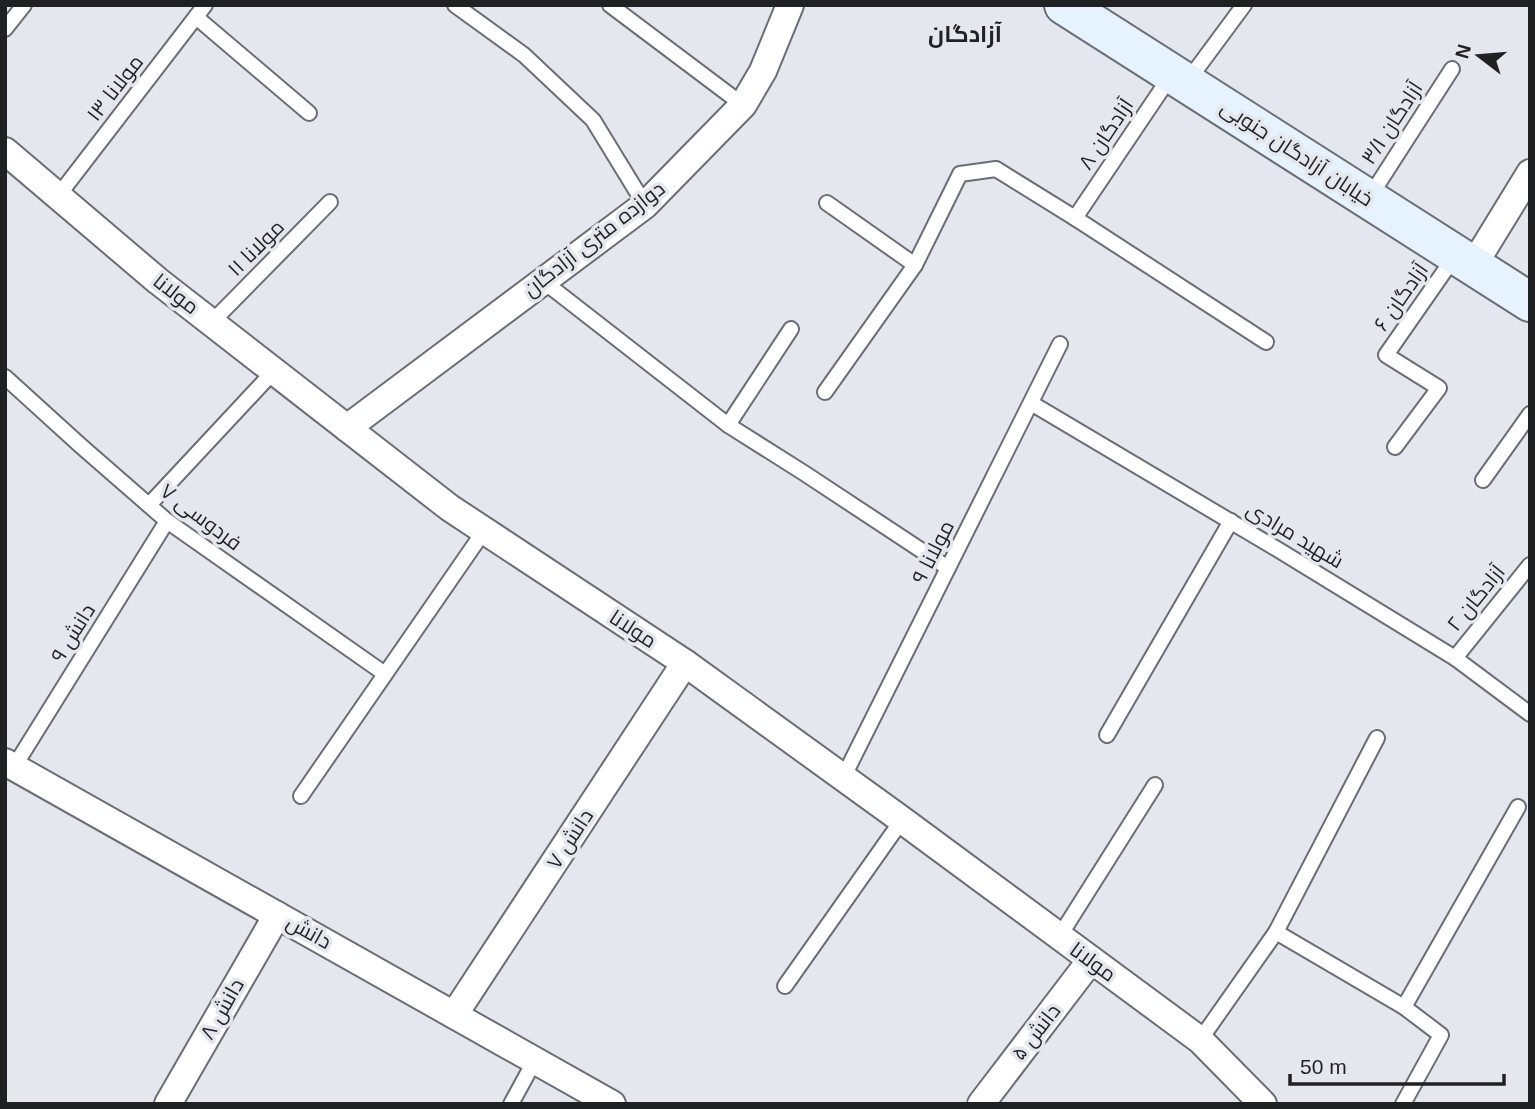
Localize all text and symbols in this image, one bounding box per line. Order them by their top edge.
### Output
district label: آزادگان [928,21,1003,48]
north arrow [1444,21,1514,91]
text: N [1451,42,1475,61]
street label: مولانا ۱۳ [82,50,148,126]
street label: آزادگان ۳/۱ [1356,77,1429,169]
street label: آزادگان ۸ [1074,94,1139,175]
street label: خیابان آزادگان جنوبی [1216,95,1378,212]
street label: دوازده متری آزادگان [518,176,670,302]
street label: مولانا ۱۱ [223,215,289,281]
street label: آزادگان ۶ [1369,258,1434,336]
street label: مولانا [149,269,203,319]
street label: فردوسی ۷ [155,479,246,556]
street label: شهید مرادی [1242,497,1348,574]
street label: مولانا ۹ [907,516,959,588]
street label: آزادگان ۲ [1442,560,1511,637]
street label: دانش ۹ [46,599,101,667]
street label: مولانا [605,605,661,653]
street label: دانش ۷ [542,805,599,874]
street label: دانش [282,910,336,955]
street label: مولانا [1065,937,1121,987]
street label: دانش ۸ [195,974,250,1044]
street label: دانش ۵ [1007,999,1066,1066]
scale bar [1290,1042,1504,1086]
text: 50 m [1300,1055,1347,1078]

